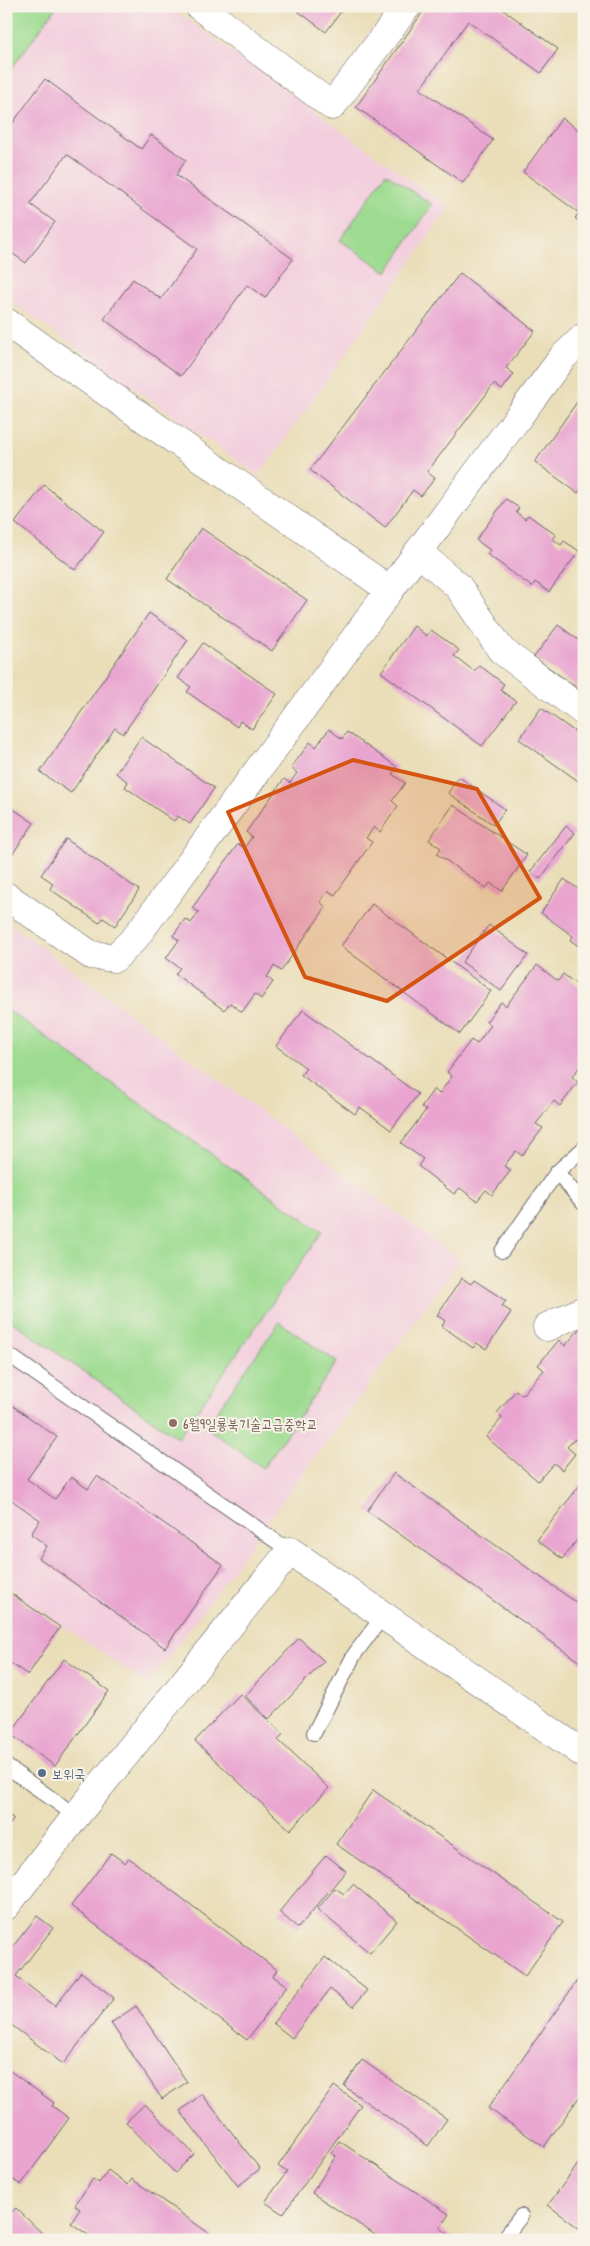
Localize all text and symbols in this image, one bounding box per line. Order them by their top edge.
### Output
place label: 6월9일룡북기술고급중학교 [183,1414,318,1433]
marker: 6월9일룡북기술고급중학교 [167,1417,179,1429]
place label: 보위국 [52,1764,86,1783]
marker: 보위국 [36,1767,48,1779]

